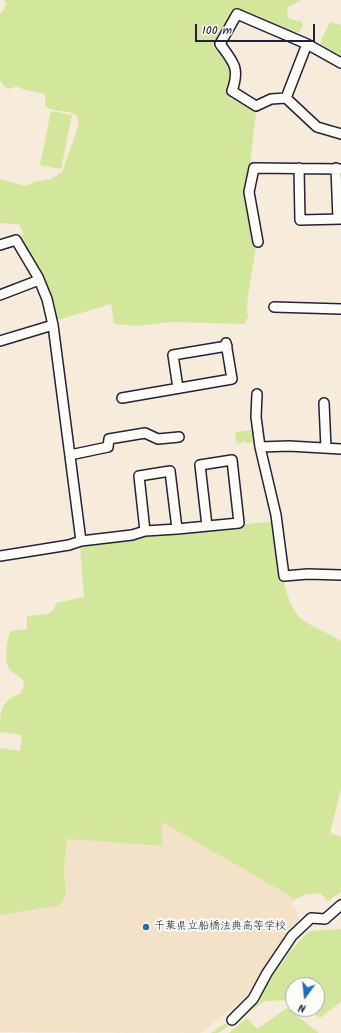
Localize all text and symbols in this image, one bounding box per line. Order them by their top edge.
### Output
scale bar [197,16,317,42]
text: 100 m [202,21,232,40]
place label: 千葉県立船橋法典高等学校 [154,920,286,934]
marker: 千葉県立船橋法典高等学校 [141,922,151,932]
north arrow [285,977,325,1017]
text: N [296,998,308,1017]

